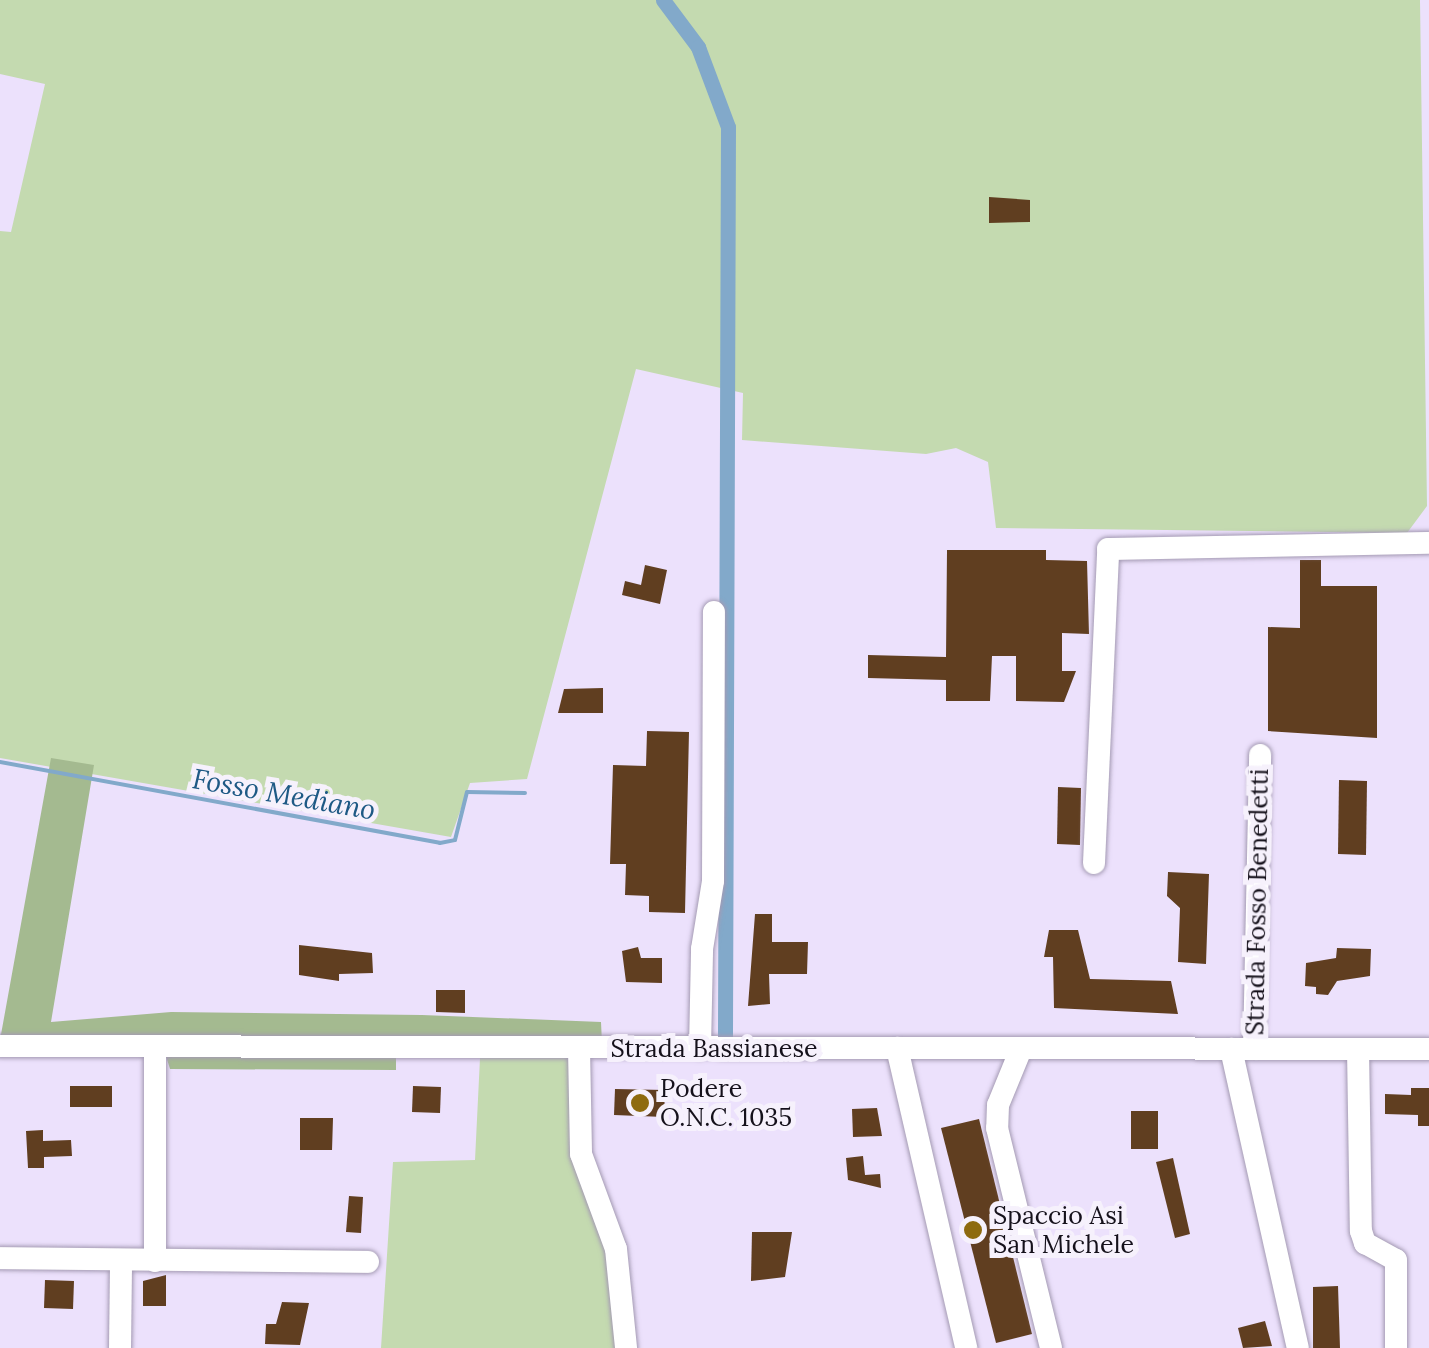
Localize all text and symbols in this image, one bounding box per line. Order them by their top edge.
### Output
water label: Fosso Mediano [190,761,378,827]
street label: Strada Fosso Benedetti [1240,768,1274,1036]
street label: Strada Bassianese [610,1033,818,1063]
place label: Podere O.N.C. 1035 [660,1074,792,1133]
marker: Podere O.N.C. 1035 [629,1092,651,1114]
place label: Spaccio Asi San Michele [993,1201,1134,1260]
marker: Spaccio Asi San Michele [962,1219,984,1241]

